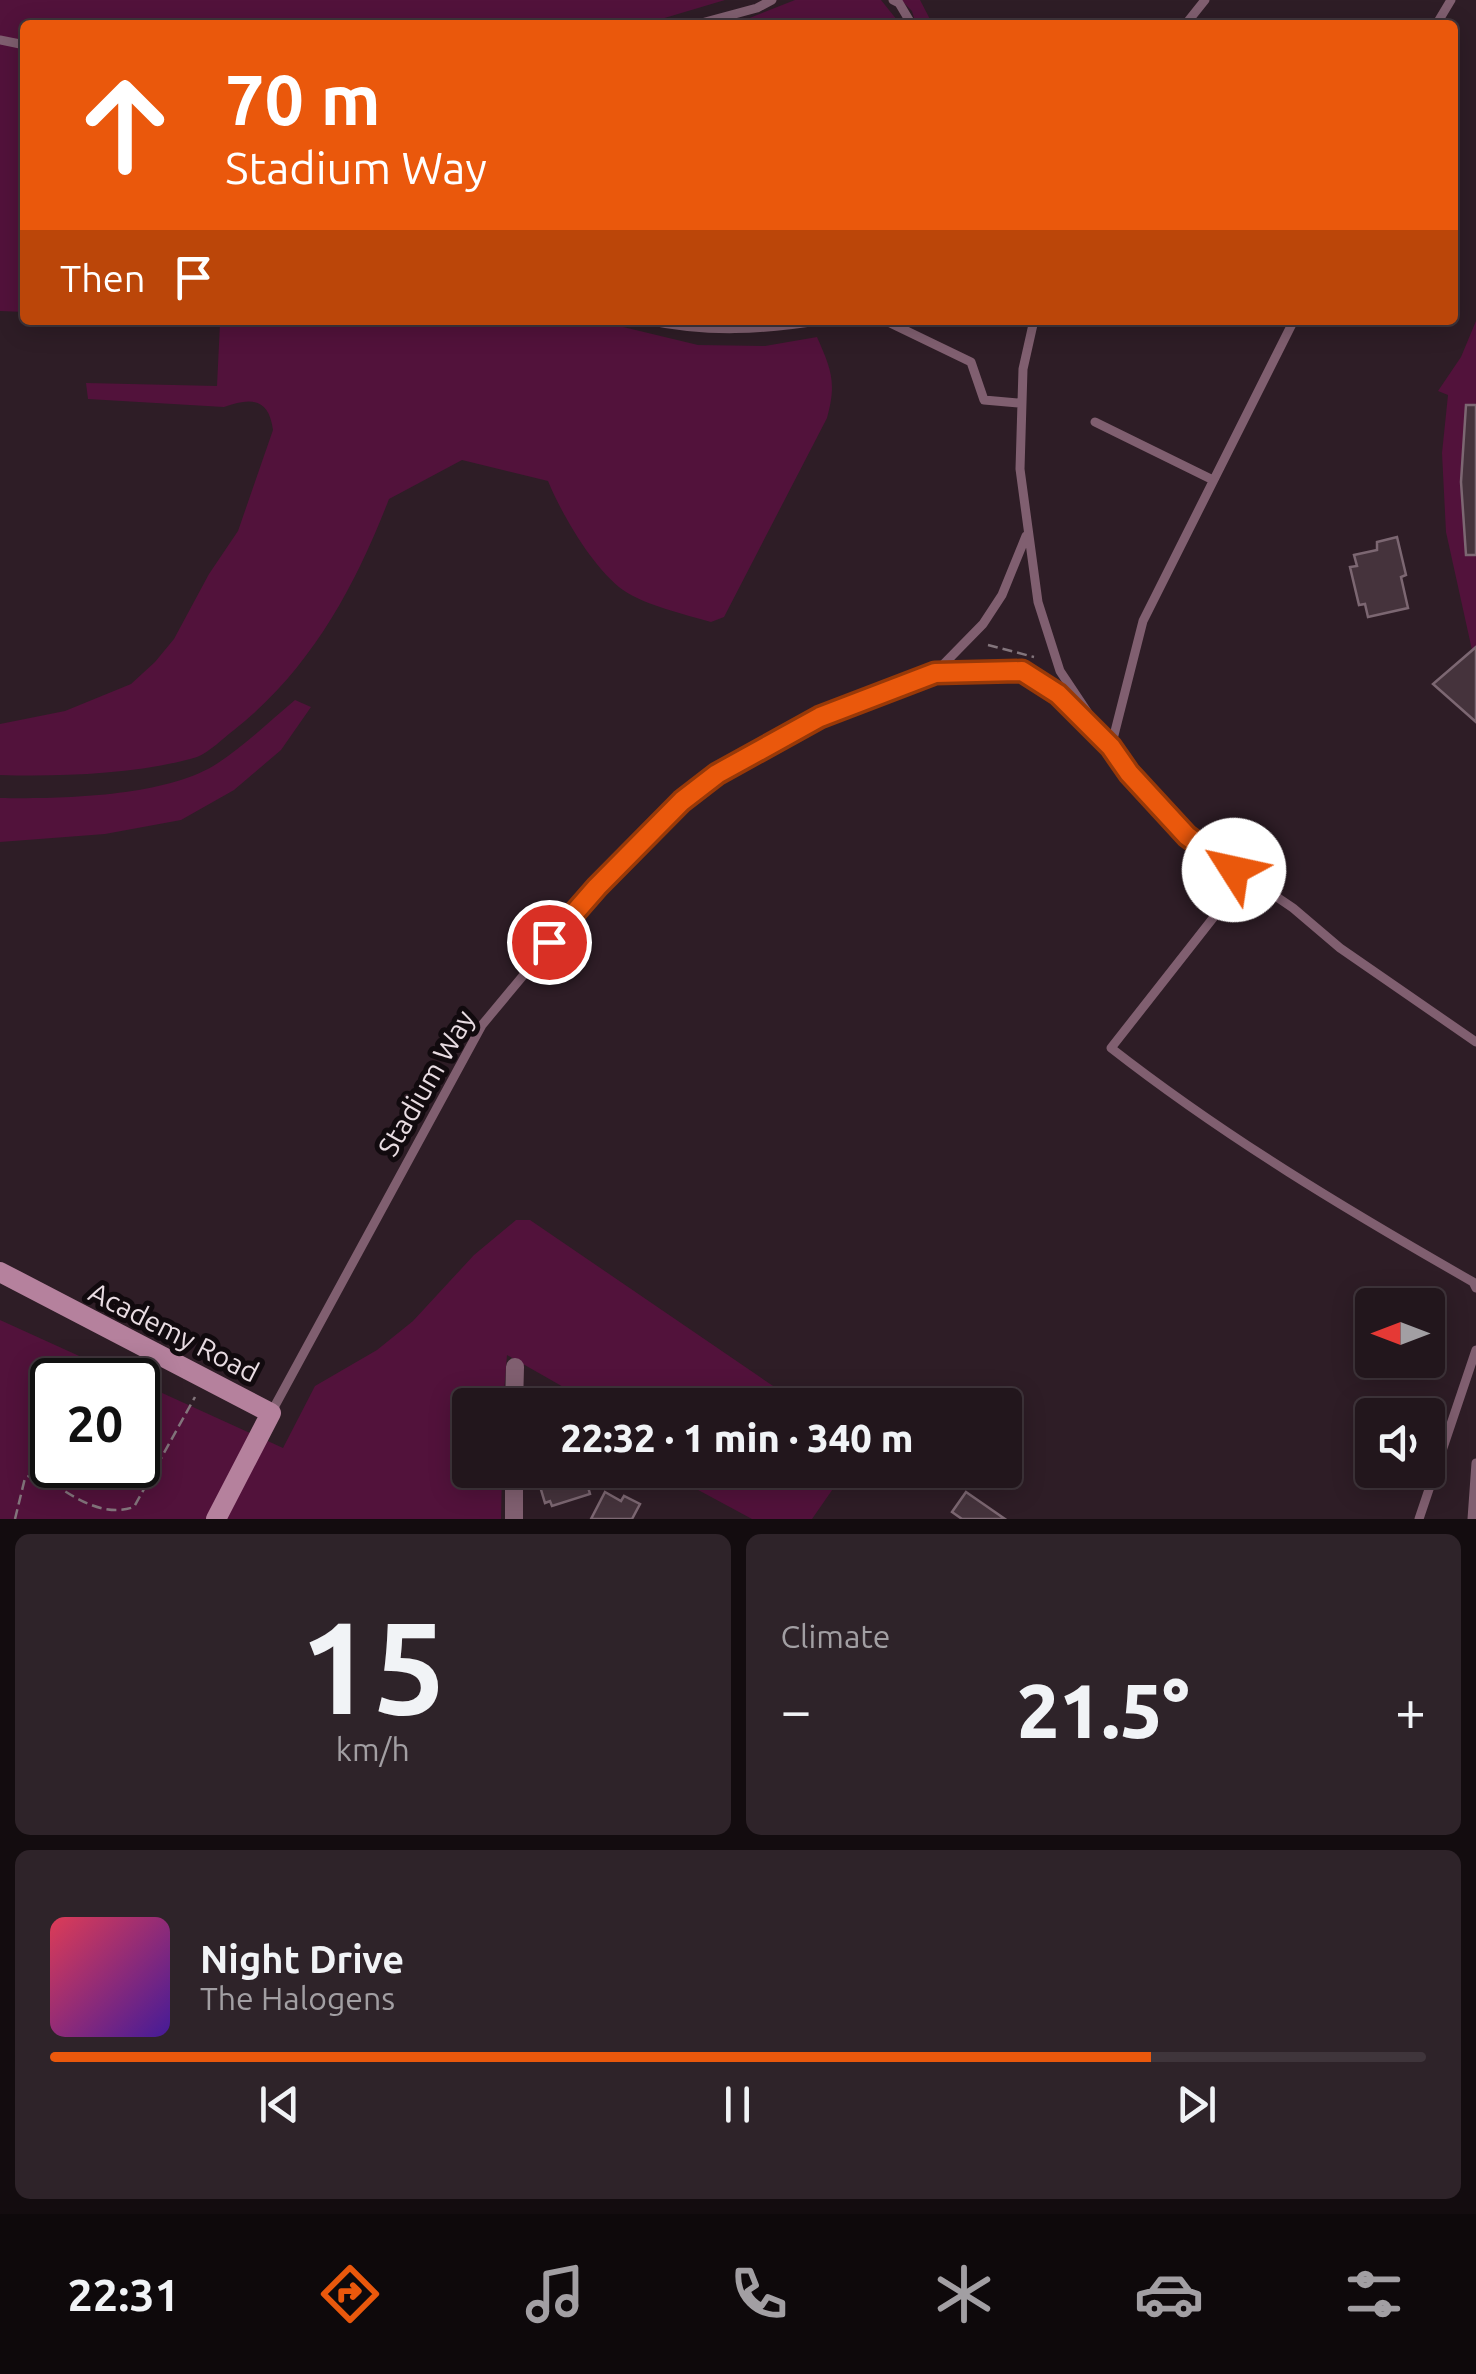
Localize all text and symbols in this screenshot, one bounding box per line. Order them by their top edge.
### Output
icon: ahead [60,60,190,190]
text: 70 m [225,60,381,138]
text: Stadium Way [225,142,487,193]
icon: arrive [166,250,221,305]
text: Then [60,257,146,299]
position arrow [1182,818,1286,922]
pin [507,900,592,985]
icon: arrive [522,915,577,970]
street label: Stadium Way [371,1004,480,1161]
street label: Academy Road [84,1276,264,1388]
north arrow [1355,1288,1445,1378]
map controls [1355,1288,1445,1488]
speed limit sign: 20 [30,1358,160,1488]
button: sound [1355,1398,1445,1488]
text: 22:32 · 1 min · 340 m [560,1417,914,1459]
text: 15 [299,1593,446,1739]
text: Climate [781,1618,891,1654]
text: 21.5° [1017,1668,1190,1752]
text: − [781,1679,812,1740]
text: + [1395,1679,1426,1740]
text: km/h [336,1731,410,1767]
text: Night Drive [200,1938,404,1980]
text: The Halogens [200,1980,395,2016]
icon: previous [252,2077,307,2132]
icon: pause [710,2077,765,2132]
icon: next [1169,2077,1224,2132]
icon: directions [315,2259,385,2329]
icon: music [520,2259,590,2329]
icon: phone [724,2259,794,2329]
icon: climate [929,2259,999,2329]
icon: car [1134,2259,1204,2329]
icon: filters [1339,2259,1409,2329]
text: 22:31 [67,2269,180,2320]

